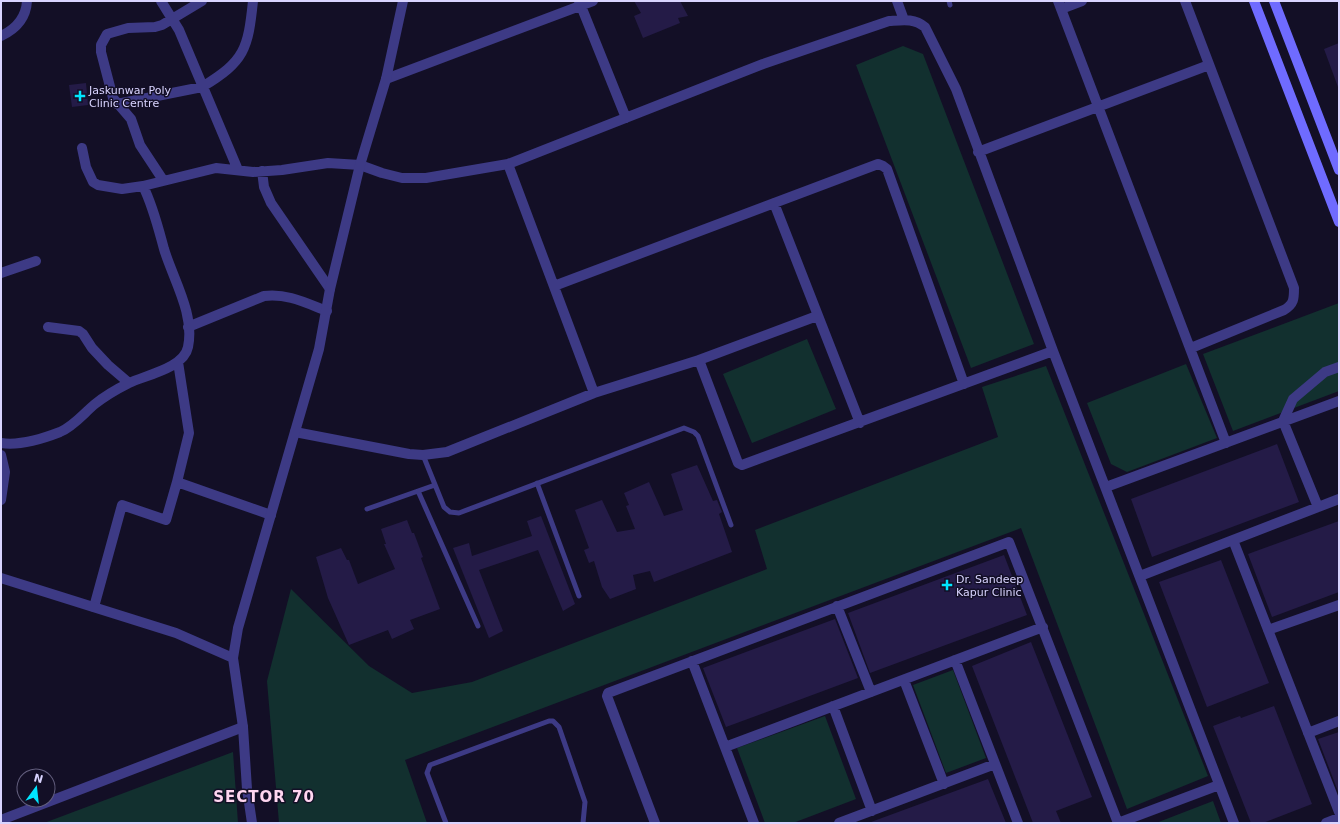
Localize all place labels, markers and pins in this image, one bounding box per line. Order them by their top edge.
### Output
place label: Jaskunwar Poly Clinic Centre [88,84,171,110]
marker: Jaskunwar Poly Clinic Centre [74,90,86,102]
place label: Dr. Sandeep Kapur Clinic [956,573,1023,599]
marker: Dr. Sandeep Kapur Clinic [941,579,953,591]

